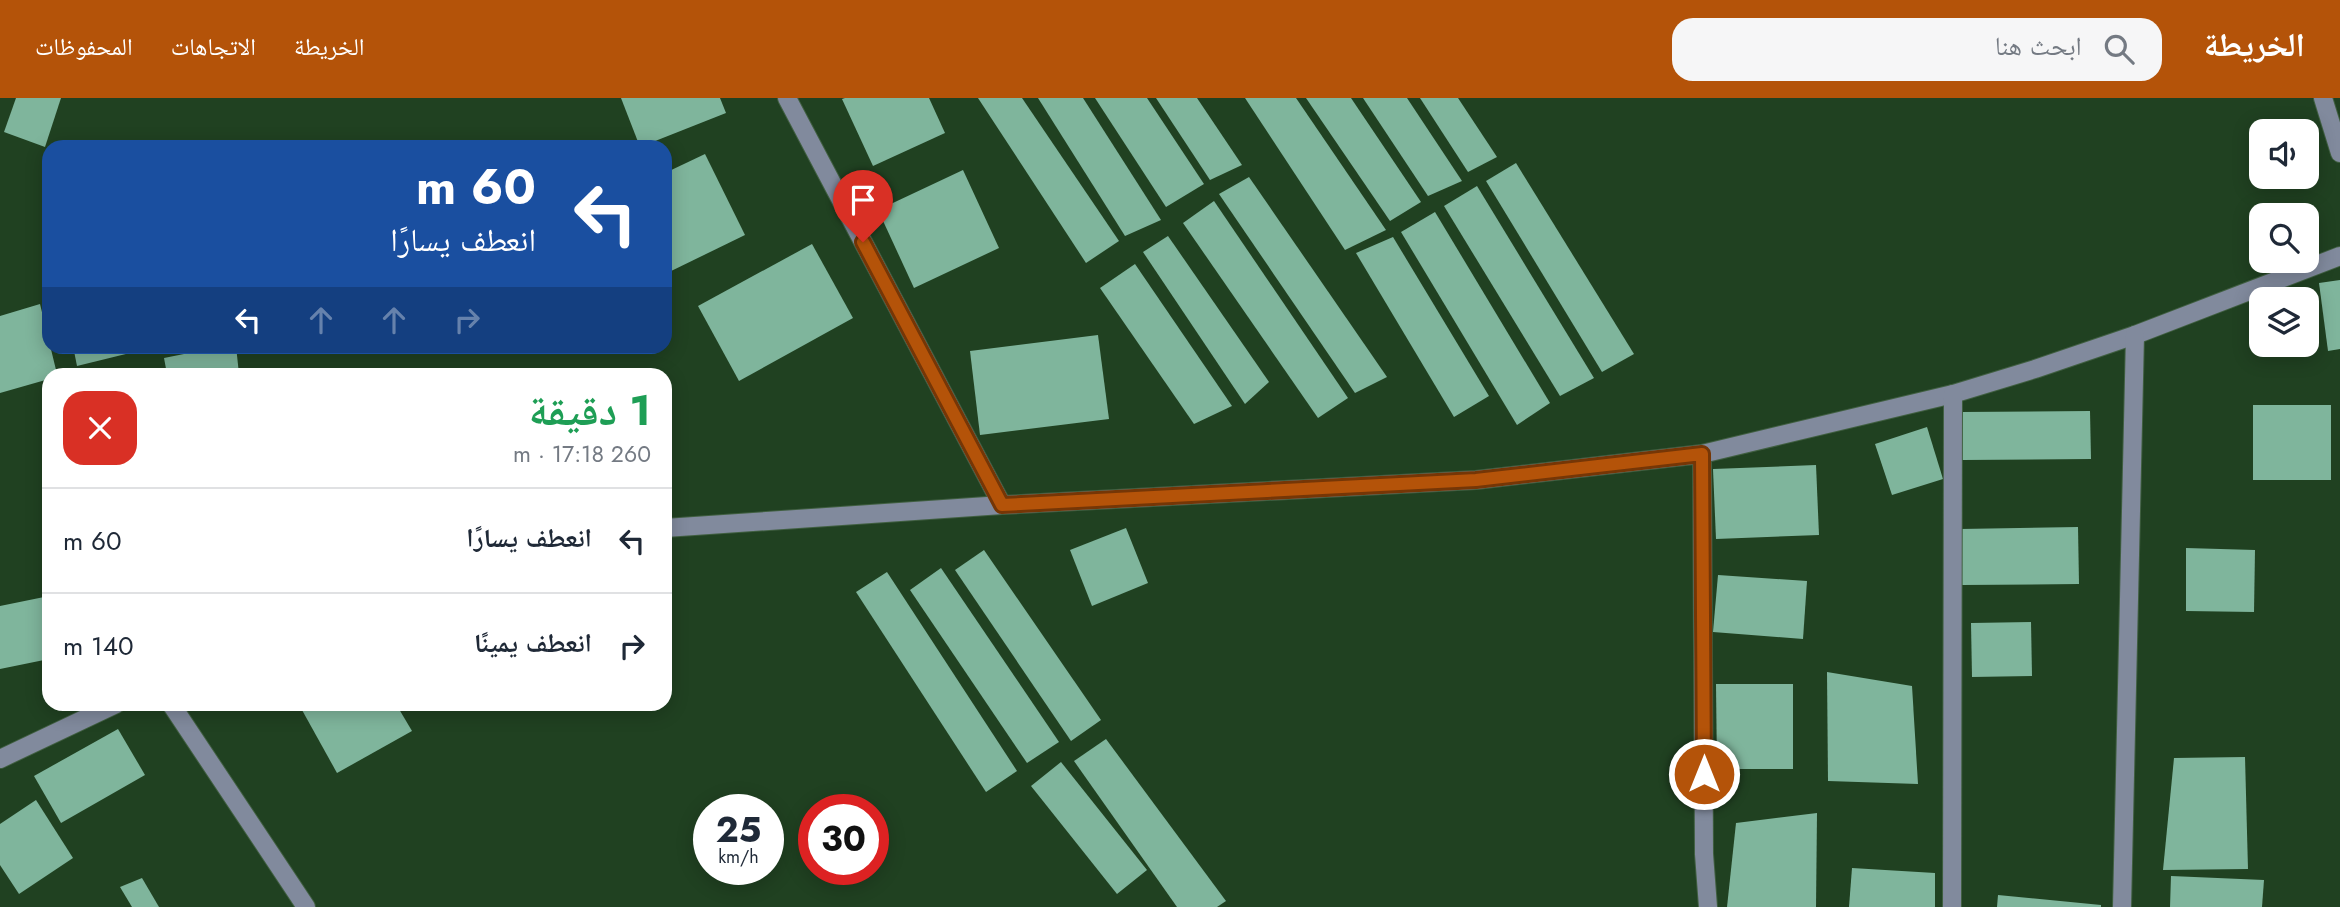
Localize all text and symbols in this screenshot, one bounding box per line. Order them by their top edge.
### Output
search box [1672,18,2162,81]
text: الخريطة [2204,21,2305,68]
text: ابحث هنا [1995,27,2082,65]
text: المحفوظات [35,29,133,64]
text: الاتجاهات [171,29,256,64]
text: الخريطة [294,29,365,64]
icon: search [2100,30,2138,68]
map controls [2249,119,2319,357]
button: sound [2249,119,2319,189]
text: 60 m [416,152,536,222]
icon: left [560,168,651,259]
pin [833,170,893,242]
icon: arrive [844,181,882,219]
button: search [2249,203,2319,273]
text: انعطف يسارًا [390,217,536,263]
button: layers [2249,287,2319,357]
icon: left [229,301,267,339]
icon: ahead [302,301,340,339]
icon: ahead [375,301,413,339]
icon: right [448,301,486,339]
text: 1 دقيقة [529,380,651,441]
button: close [63,391,137,465]
text: 260 m · 17:18 [513,437,651,471]
text: انعطف يسارًا [466,519,592,557]
text: 60 m [63,522,122,560]
icon: left [613,522,651,560]
text: انعطف يمينًا [474,624,592,662]
text: 140 m [63,627,134,665]
icon: right [613,627,651,665]
position arrow [1667,737,1741,811]
speed limit sign: 30 [798,794,889,885]
text: 25 [716,805,761,855]
text: km/h [718,844,759,870]

